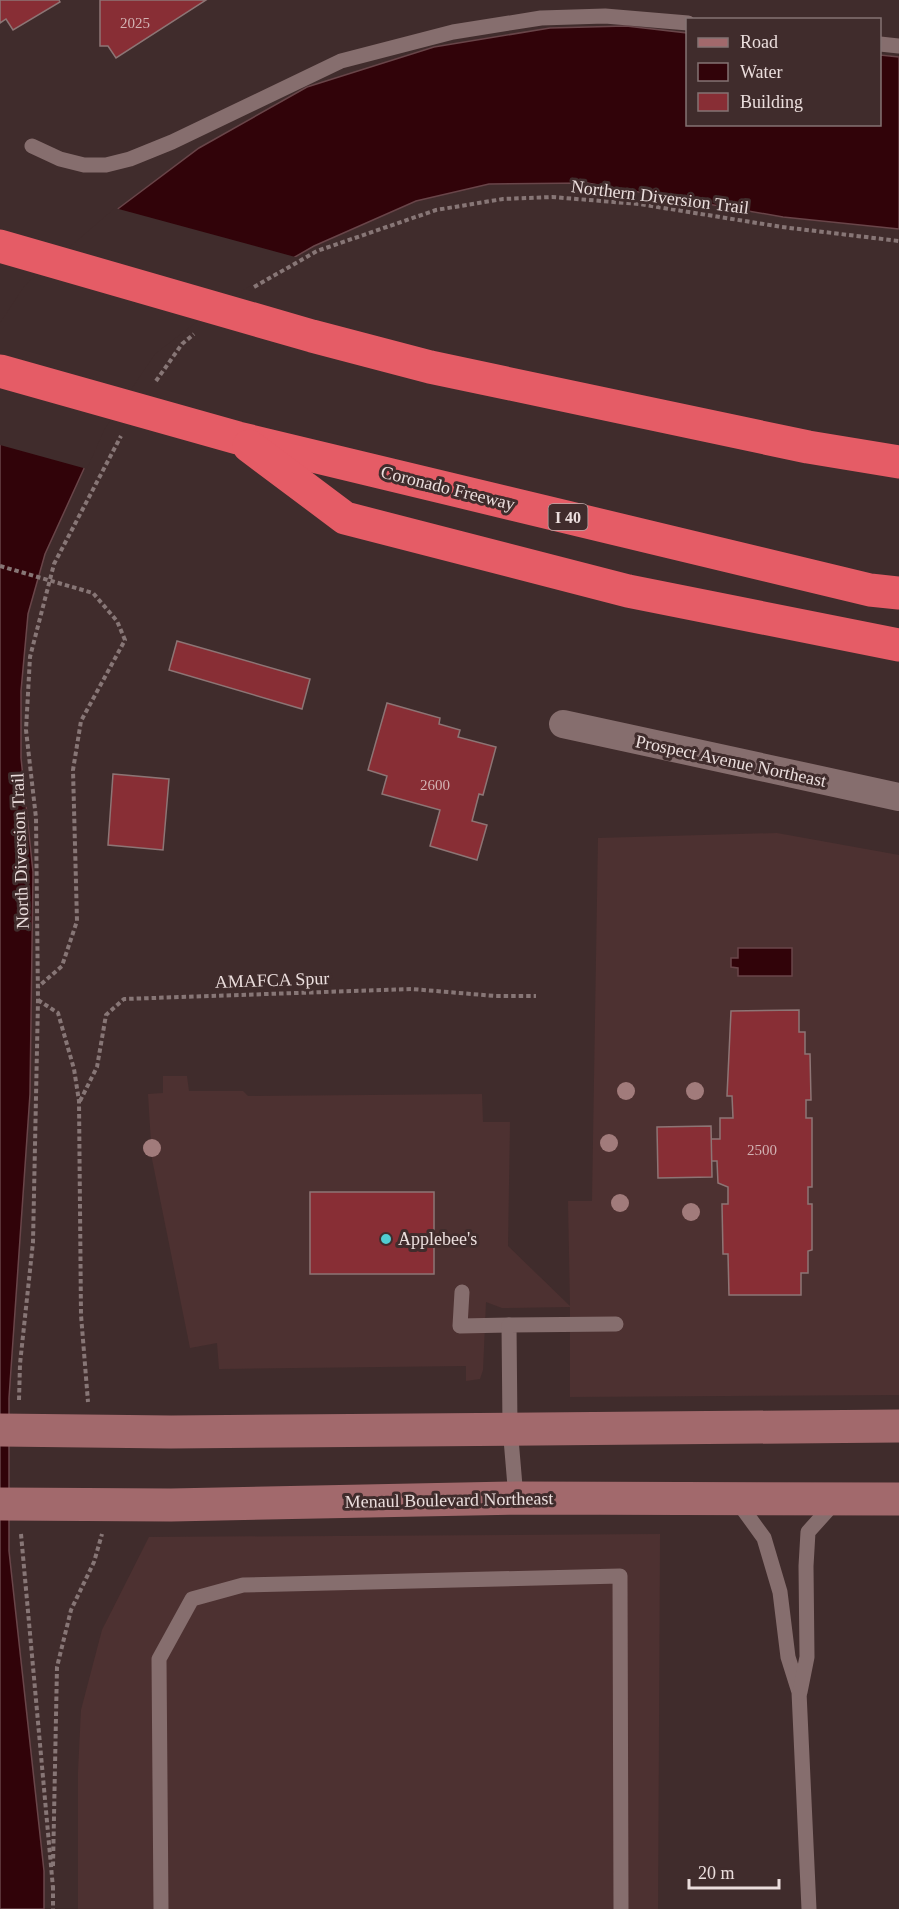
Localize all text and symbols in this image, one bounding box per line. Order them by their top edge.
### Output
house number: 2025 [120,15,150,31]
legend [686,18,881,126]
text: Road [740,32,778,52]
text: Water [740,62,783,82]
text: Building [740,92,803,112]
street label: Northern Diversion Trail [570,176,750,218]
street label: Coronado Freeway [379,462,517,514]
road number: I 40 [548,504,588,530]
street label: Prospect Avenue Northeast [634,731,828,791]
street label: North Diversion Trail [7,773,33,929]
house number: 2600 [420,777,450,793]
street label: AMAFCA Spur [214,968,330,992]
house number: 2500 [747,1142,777,1158]
place label: Applebee's [398,1229,477,1249]
marker: Applebee's [379,1232,393,1246]
street label: Menaul Boulevard Northeast [344,1488,554,1512]
scale bar [689,1852,779,1890]
text: 20 m [698,1863,735,1883]

